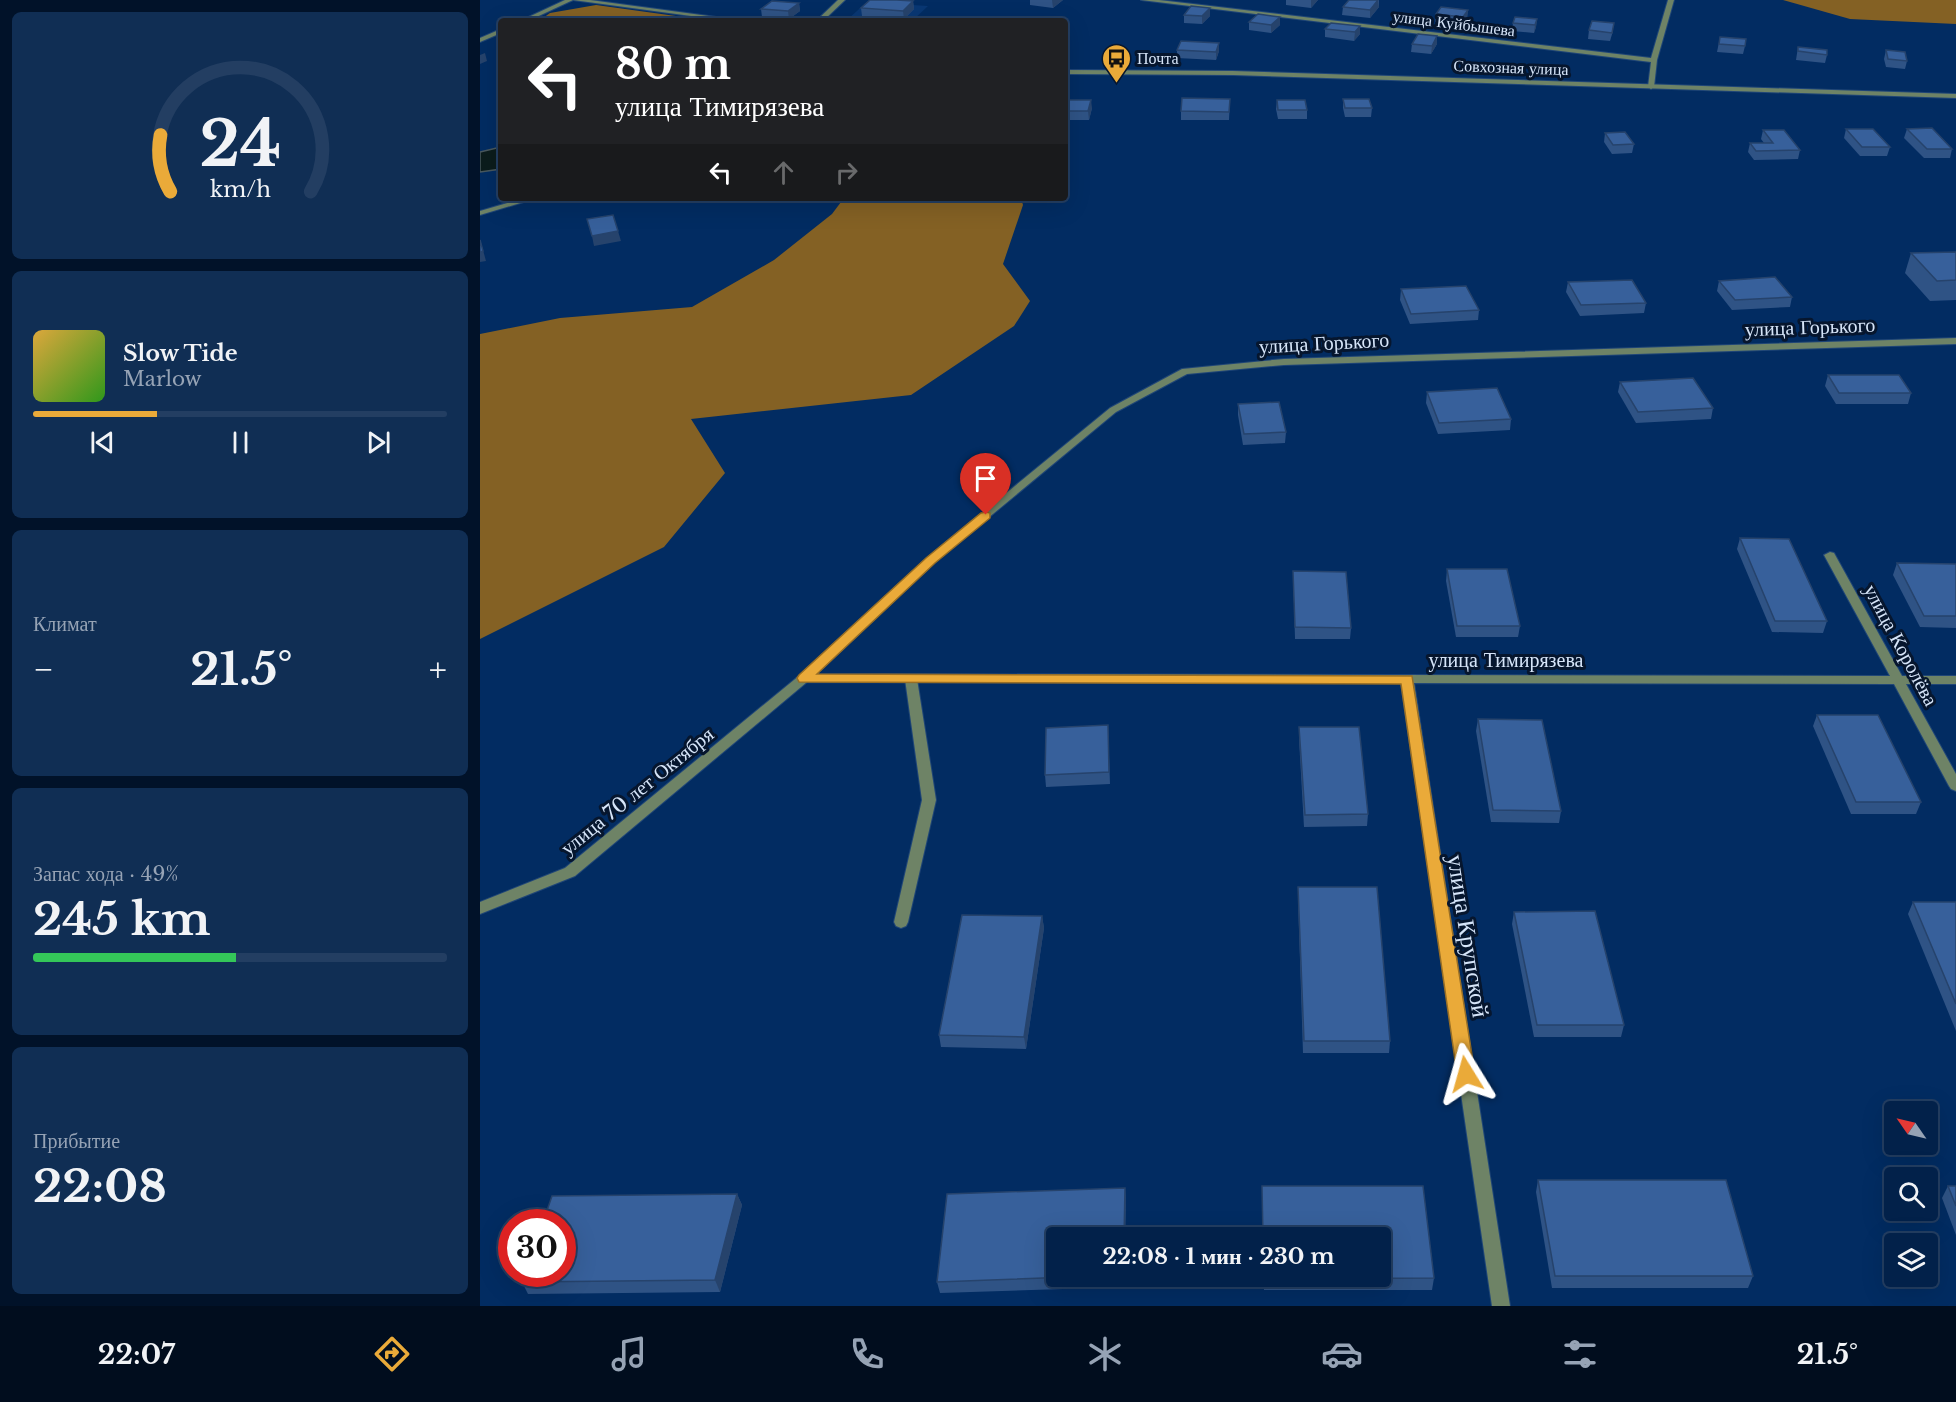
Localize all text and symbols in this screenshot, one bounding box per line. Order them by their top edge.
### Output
street label: улица Куйбышева [1392,6,1516,40]
text: 80 m [615,38,731,90]
icon: left [516,42,594,120]
bus stop icon: Почта [1100,42,1132,84]
place label: Почта [1137,48,1178,68]
street label: Совхозная улица [1453,55,1569,79]
text: улица Тимирязева [615,90,824,123]
text: 24 [199,106,281,184]
icon: left [704,156,737,189]
icon: ahead [767,156,800,189]
icon: right [830,156,863,189]
text: km/h [210,177,271,204]
street label: улица Горького [1744,313,1876,341]
street label: улица Горького [1258,328,1390,358]
text: Slow Tide [123,340,238,367]
text: Marlow [123,367,202,391]
icon: previous [86,426,119,459]
icon: pause [224,426,257,459]
icon: next [362,426,395,459]
pin [960,453,1011,515]
icon: arrive [969,462,1002,495]
street label: улица Королёва [1859,580,1943,710]
text: Климат [33,612,97,636]
text: 21.5° [190,641,293,697]
street label: улица Тимирязева [1429,648,1584,672]
text: − [33,649,54,690]
text: + [429,649,447,690]
street label: улица 70 лет Октября [556,722,718,860]
street label: улица Крупской [1441,852,1496,1020]
text: Запас хода · 49% [33,862,179,886]
text: 245 km [33,891,211,947]
position arrow [1434,1042,1498,1106]
north arrow [1884,1101,1938,1155]
map controls [1884,1101,1938,1287]
text: Прибытие [33,1129,120,1153]
text: 22:08 [33,1158,167,1214]
button: search [1884,1167,1938,1221]
speed limit sign: 30 [498,1209,576,1287]
button: layers [1884,1233,1938,1287]
text: 22:08 · 1 мин · 230 m [1102,1243,1335,1270]
icon: directions [371,1333,413,1375]
icon: music [608,1333,650,1375]
icon: phone [846,1333,888,1375]
icon: climate [1084,1333,1126,1375]
icon: car [1321,1333,1363,1375]
icon: filters [1559,1333,1601,1375]
text: 22:07 [98,1338,175,1371]
text: 21.5° [1797,1338,1858,1371]

